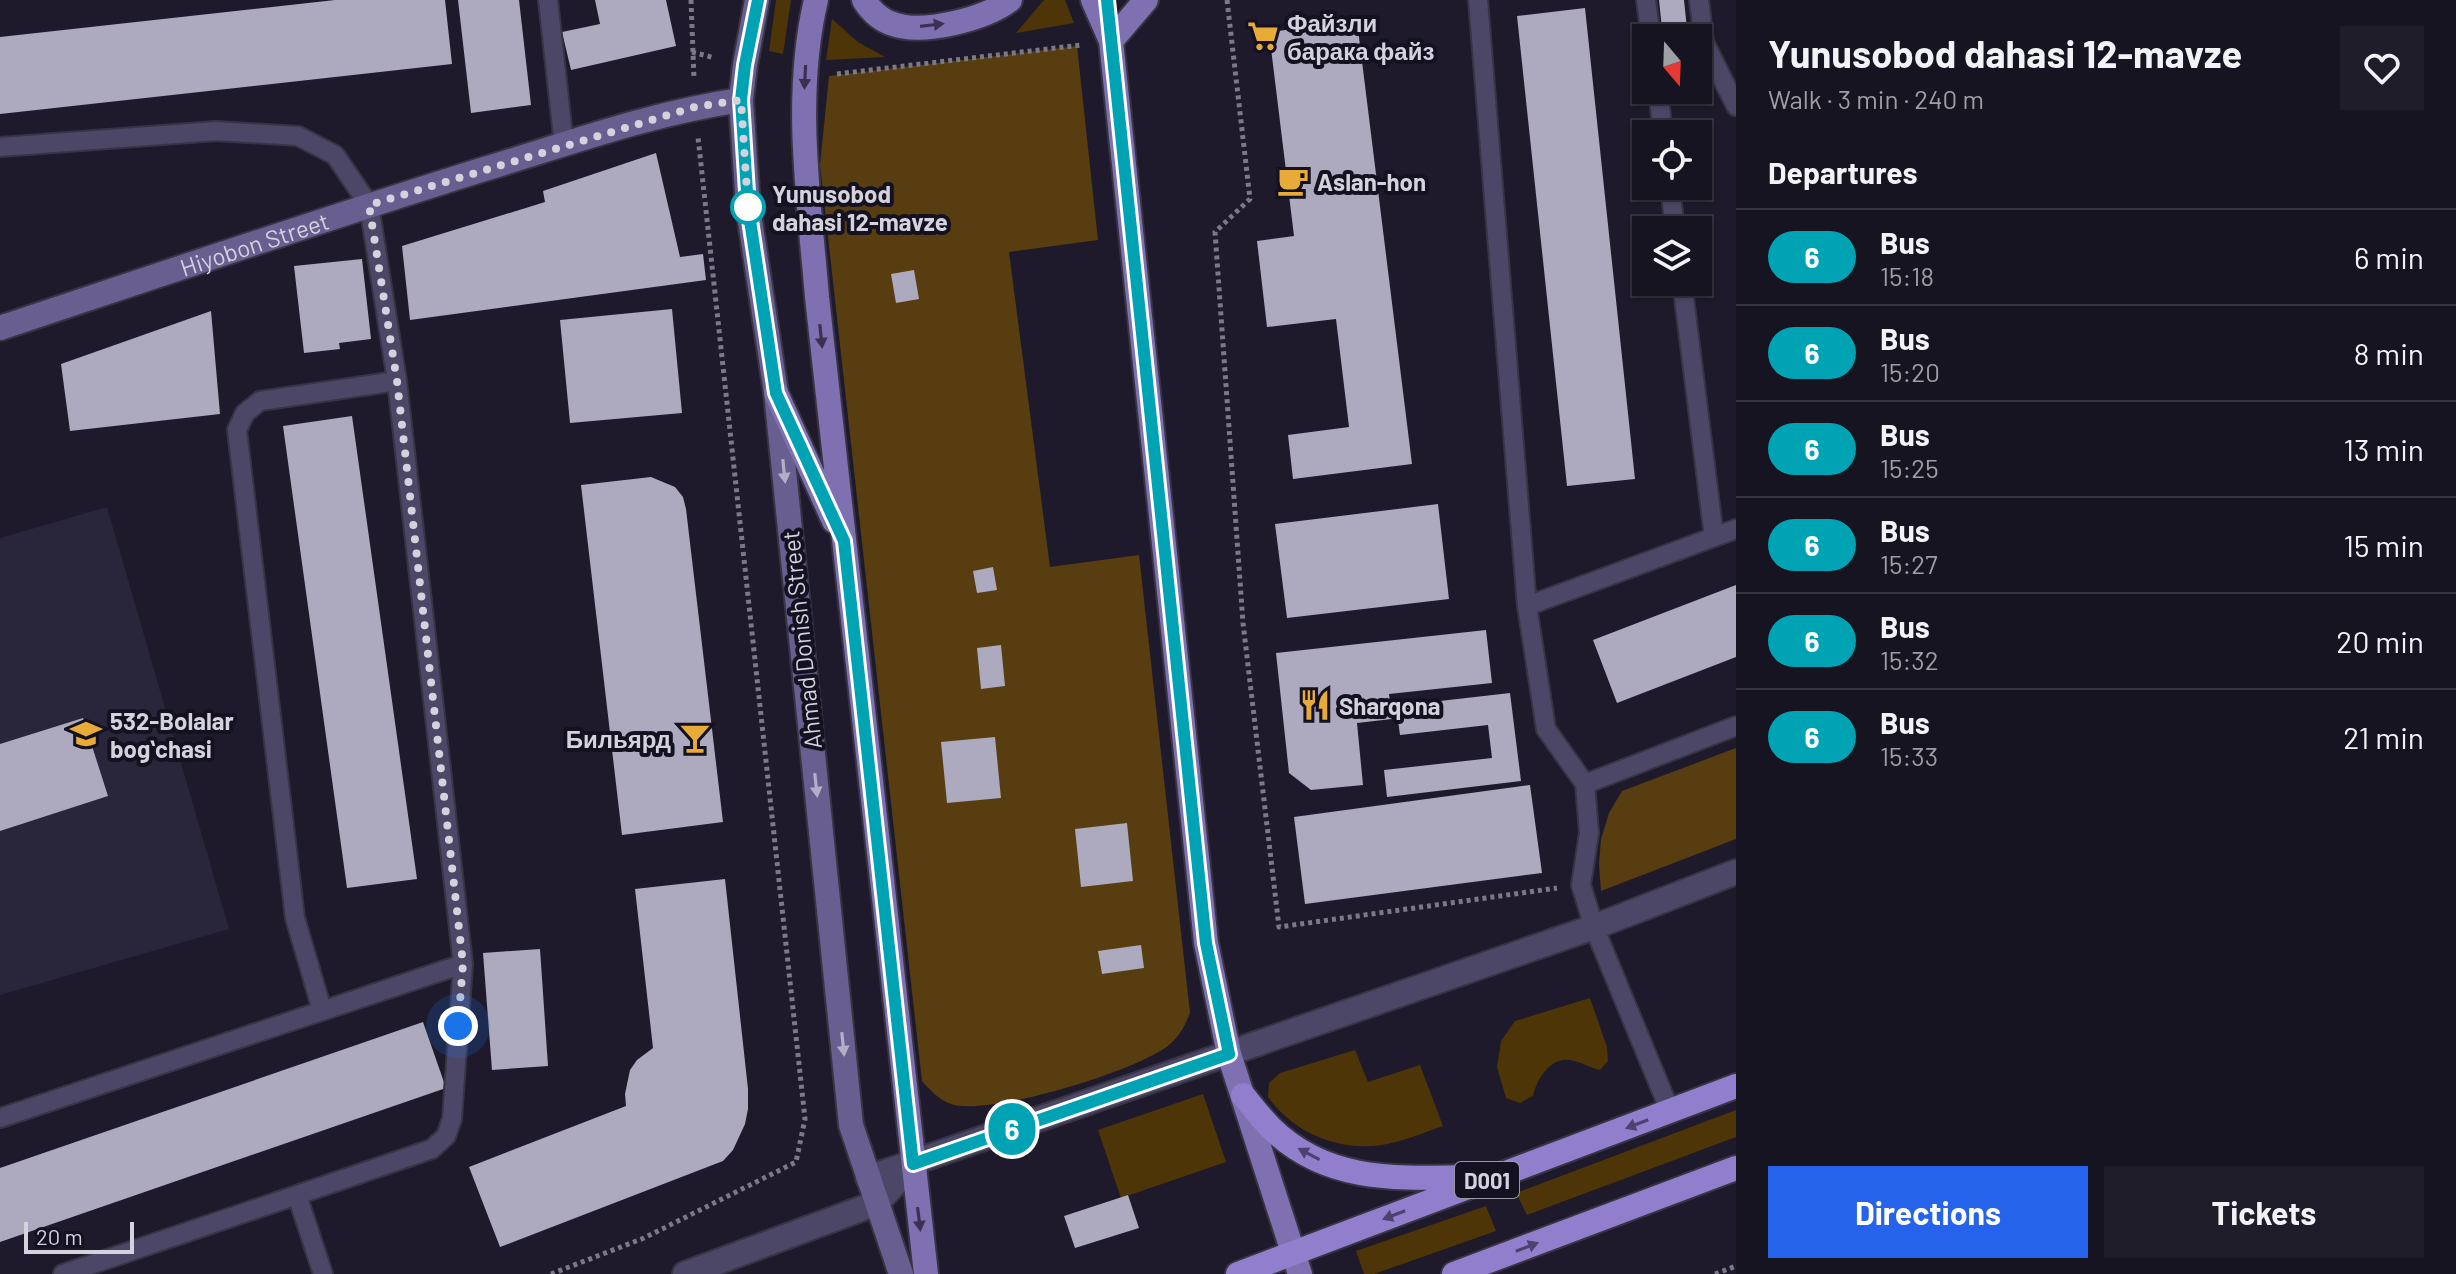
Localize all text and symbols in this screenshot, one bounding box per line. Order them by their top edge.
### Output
place label: Файзли барака файз [1287,8,1434,65]
one-way arrow [920,19,945,32]
supermarket icon: Файзли барака файз [1246,19,1280,53]
north arrow [1632,24,1712,104]
map controls [1632,24,1712,296]
button: heart [2340,26,2424,110]
text: Yunusobod dahasi 12-mavze [1768,30,2242,76]
one-way arrow [798,65,811,90]
text: Walk · 3 min · 240 m [1768,83,1984,114]
button: locate [1632,120,1712,200]
text: Departures [1768,154,1918,190]
cafe icon: Aslan-hon [1276,164,1310,198]
place label: Aslan-hon [1317,167,1426,196]
place label: Yunusobod dahasi 12-mavze [772,179,948,236]
marker: Yunusobod dahasi 12-mavze [731,190,765,224]
street label: Hiyobon Street [176,205,332,281]
button: layers [1632,216,1712,296]
text: Bus [1880,224,1930,260]
text: 6 min [2354,239,2424,275]
text: 6 [1804,240,1820,274]
text: 15:18 [1880,260,1934,291]
text: Bus [1880,320,1930,356]
one-way arrow [815,324,828,349]
text: 8 min [2354,335,2424,371]
text: 6 [1804,336,1820,370]
text: 15:20 [1880,356,1940,387]
text: Bus [1880,416,1930,452]
text: 13 min [2343,431,2424,467]
text: 6 [1804,432,1820,466]
text: 15:25 [1880,452,1939,483]
one-way arrow [777,459,790,484]
text: Bus [1880,512,1930,548]
text: 15 min [2343,527,2424,563]
text: 6 [1804,528,1820,562]
street label: Ahmad Donish Street [775,529,827,751]
text: 15:27 [1880,548,1938,579]
text: Bus [1880,608,1930,644]
text: 20 min [2336,623,2424,659]
text: 6 [1804,624,1820,658]
text: 15:32 [1880,644,1939,675]
restaurant icon: Sharqona [1298,688,1332,722]
place label: Sharqona [1339,691,1441,720]
text: Bus [1880,704,1930,740]
place label: 532-Bolalar bogʻchasi [110,706,234,763]
school or university icon: 532-Bolalar bogʻchasi [69,717,103,751]
text: 21 min [2343,719,2424,755]
text: 6 [1804,720,1820,754]
bar icon: Бильярд [678,721,712,755]
place label: Бильярд [566,724,671,753]
text: 15:33 [1880,740,1938,771]
one-way arrow [810,773,823,798]
your location [438,1006,478,1046]
one-way arrow [836,1032,849,1057]
line badge: 6 [986,1103,1038,1155]
text: 6 [1004,1112,1020,1146]
one-way arrow [1625,1118,1649,1131]
one-way arrow [1298,1147,1321,1161]
road number: D001 [1455,1162,1519,1198]
button: Directions [1768,1166,2088,1258]
button: Tickets [2104,1166,2424,1258]
one-way arrow [913,1207,926,1232]
one-way arrow [1381,1209,1405,1222]
scale bar [24,1218,134,1254]
text: 20 m [36,1223,83,1249]
one-way arrow [1515,1240,1539,1252]

